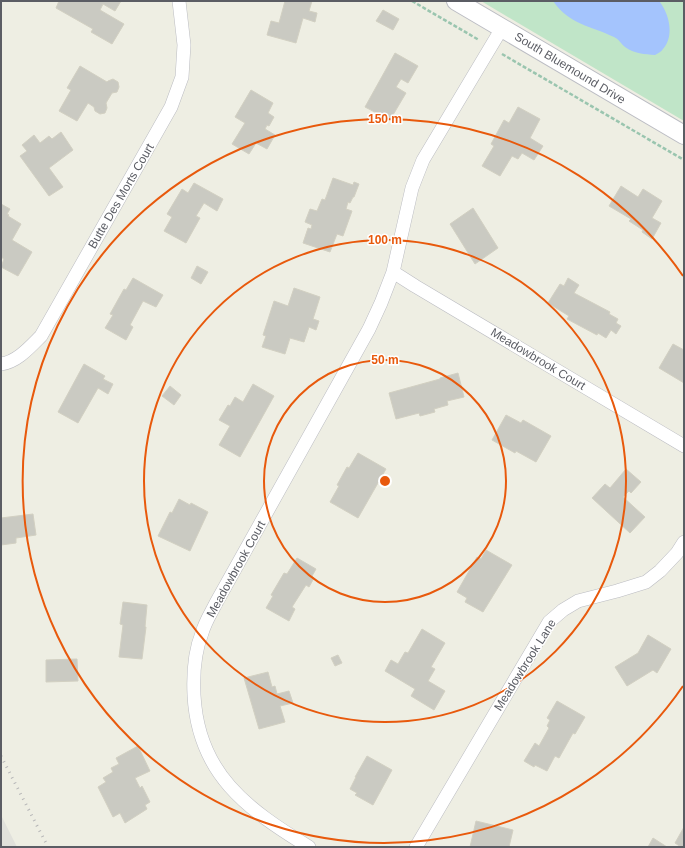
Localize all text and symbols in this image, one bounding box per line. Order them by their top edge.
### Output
street label: South Bluemound Drive [512,29,628,107]
text: 150 m [368,112,402,126]
street label: Butte Des Morts Court [85,141,157,251]
text: 100 m [368,233,402,247]
street label: Meadowbrook Court [488,325,588,393]
text: 50 m [371,353,399,367]
centre of rings [378,474,392,488]
street label: Meadowbrook Court [204,518,269,620]
street label: Meadowbrook Lane [491,616,559,713]

